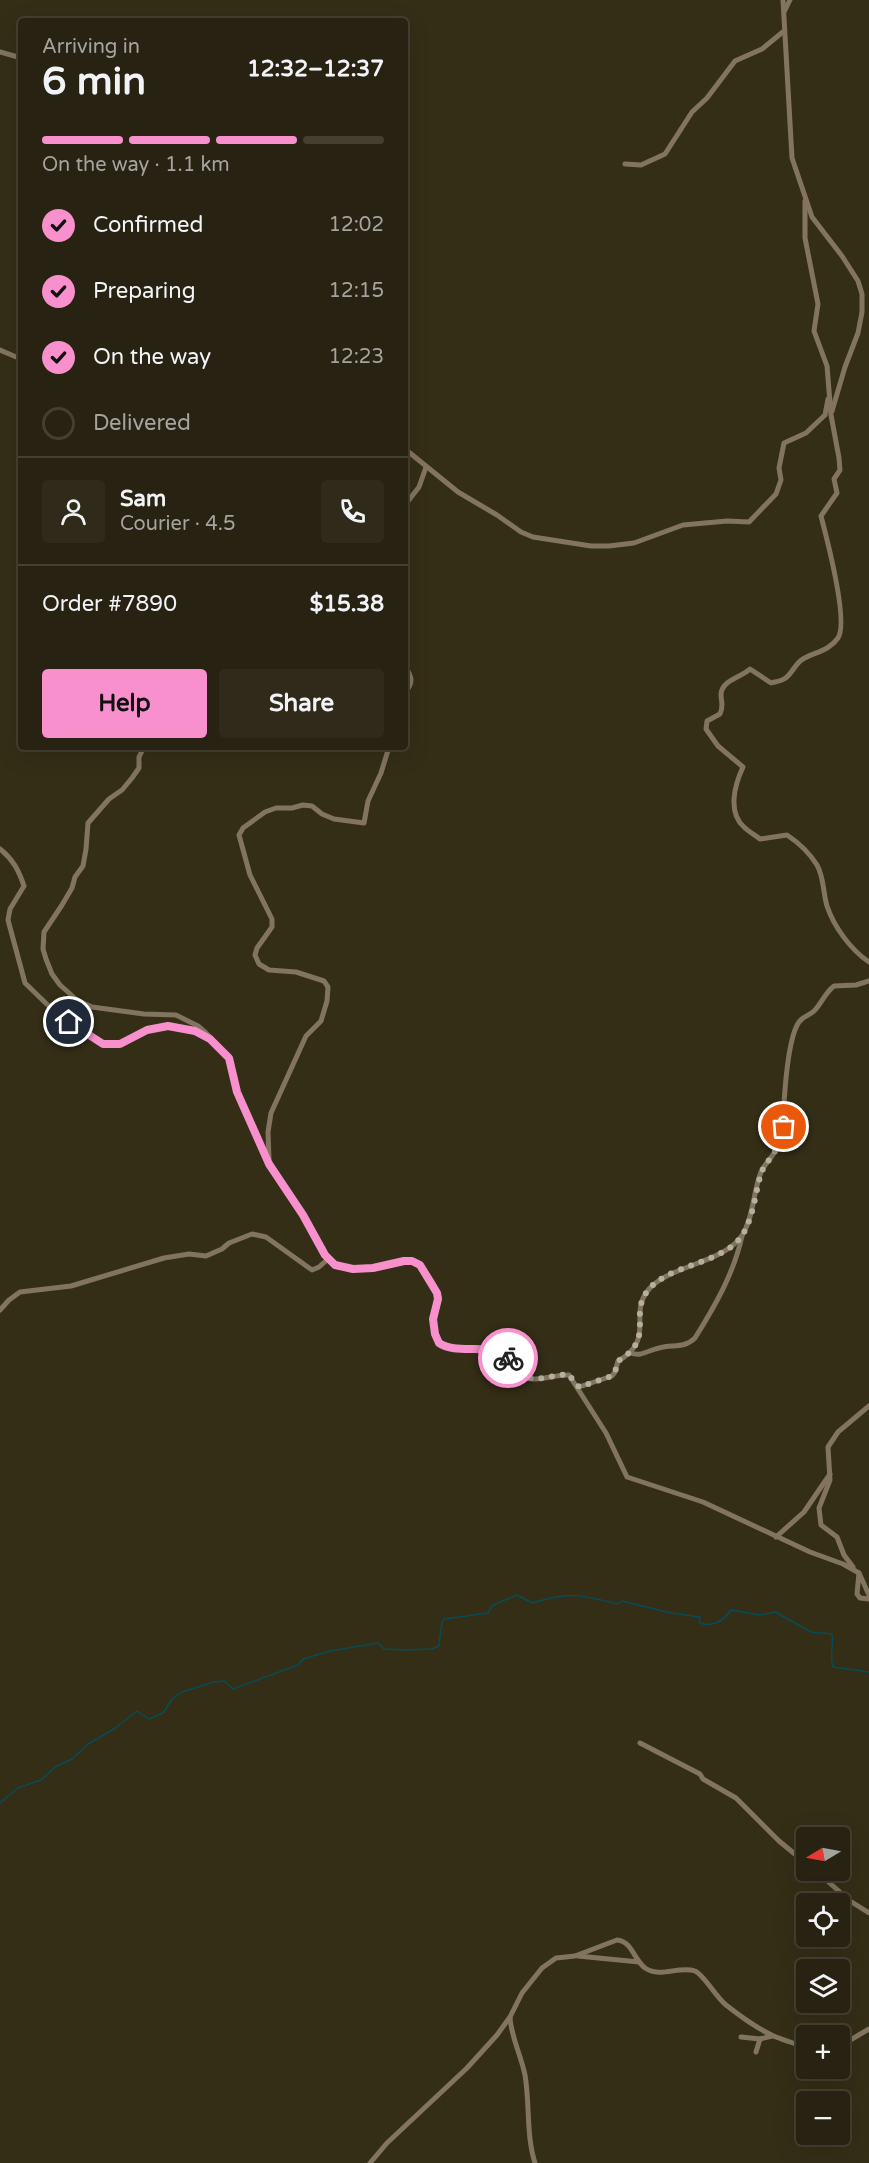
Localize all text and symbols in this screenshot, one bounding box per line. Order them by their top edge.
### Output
text: Arriving in [42,35,140,59]
text: 12:32–12:37 [247,56,384,82]
text: 6 min [42,58,146,105]
text: On the way · 1.1 km [42,153,230,177]
icon: check [42,209,75,242]
text: Confirmed [93,212,203,238]
text: 12:02 [329,213,384,237]
icon: check [42,275,75,308]
text: Preparing [93,278,196,304]
text: 12:15 [329,279,384,303]
icon: check [42,341,75,374]
text: On the way [93,344,211,370]
text: 12:23 [329,345,384,369]
text: Delivered [93,410,191,436]
button: person [42,480,105,543]
button: phone [321,480,384,543]
text: Sam [120,486,166,512]
text: Courier · 4.5 [120,512,235,536]
text: Order #7890 [42,591,177,617]
text: $15.38 [310,591,384,617]
button: Help [42,669,207,738]
button: Share [219,669,384,738]
pin [43,996,94,1047]
icon: home [52,1005,85,1038]
pin [758,1101,809,1152]
icon: bag [767,1110,800,1143]
courier [478,1328,538,1388]
icon: bike [492,1342,525,1375]
north arrow [796,1827,850,1881]
map controls [796,1827,850,2145]
button: locate [796,1893,850,1947]
button: layers [796,1959,850,2013]
button: + [796,2025,850,2079]
button: − [796,2091,850,2145]

